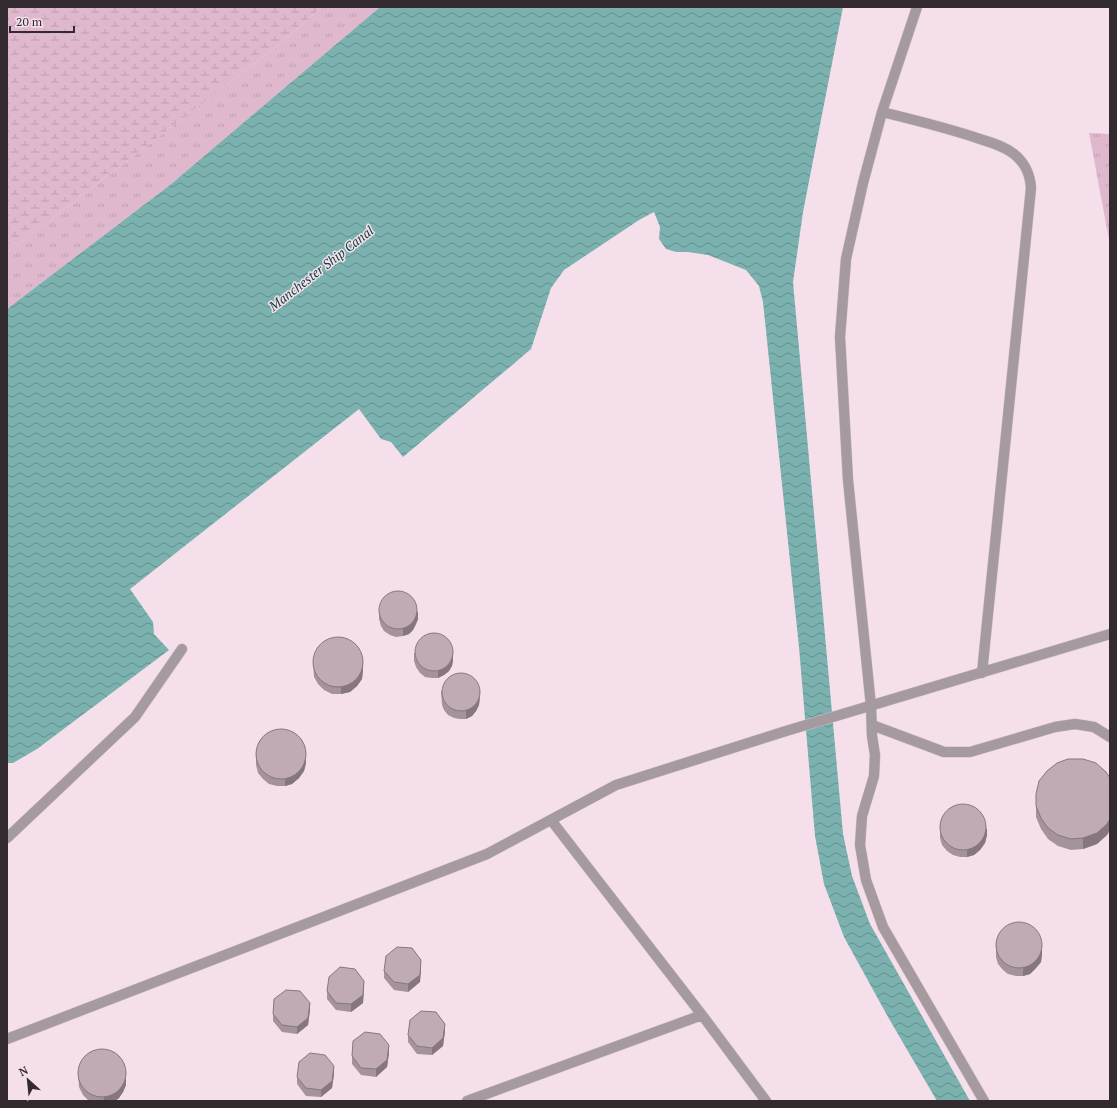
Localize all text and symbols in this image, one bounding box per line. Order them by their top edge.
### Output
scale bar [10,8,74,34]
text: 20 m [16,14,43,29]
water label: Manchester Ship Canal [264,221,377,315]
north arrow [8,1060,48,1100]
text: N [17,1063,31,1079]

